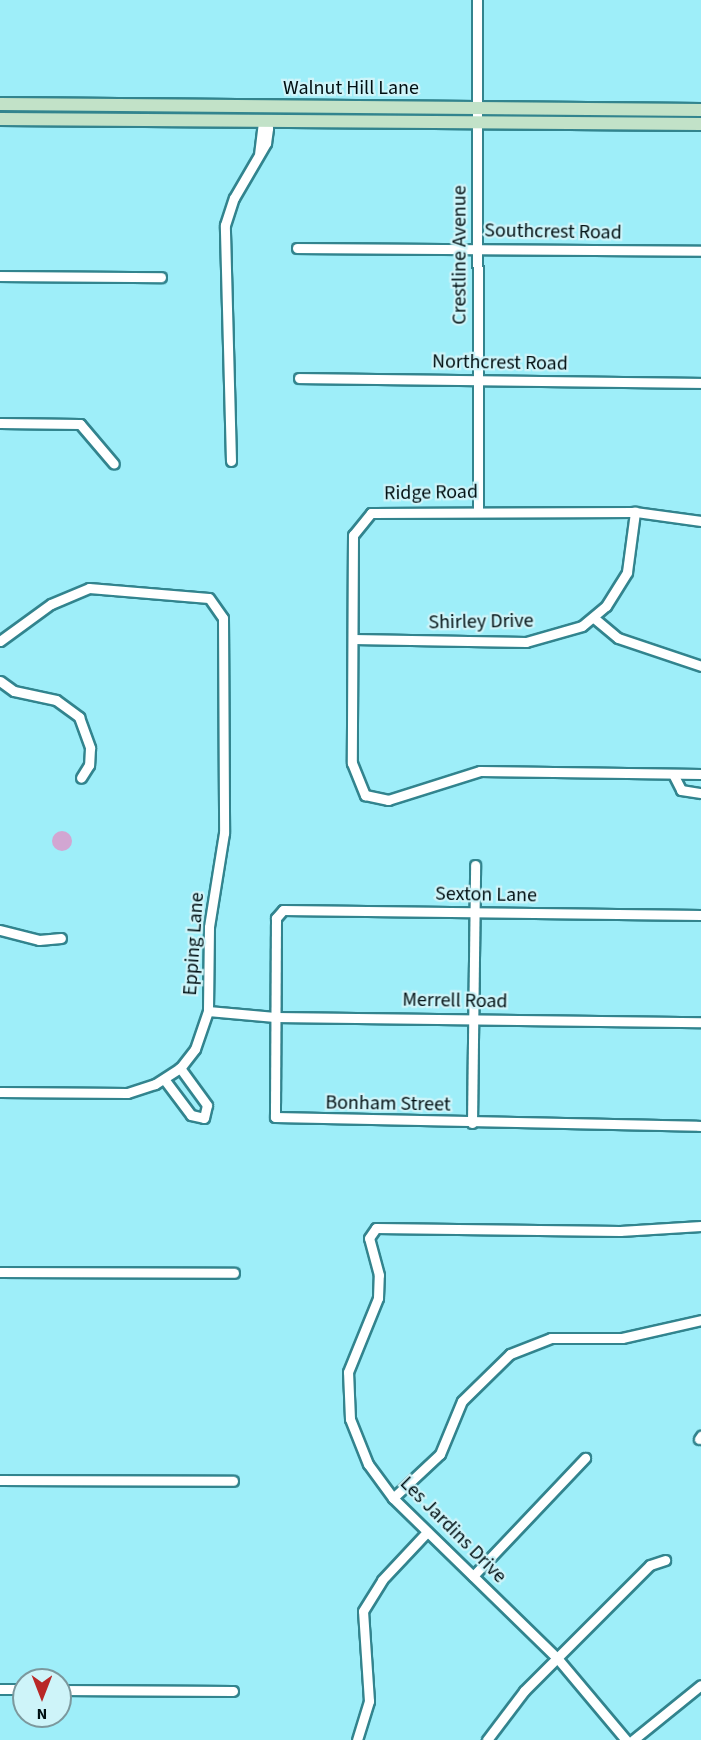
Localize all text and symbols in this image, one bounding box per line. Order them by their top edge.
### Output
street label: Walnut Hill Lane [283,76,419,100]
street label: Crestline Avenue [448,185,472,325]
street label: Southcrest Road [484,219,622,245]
street label: Northcrest Road [432,350,568,376]
street label: Ridge Road [384,480,478,506]
street label: Shirley Drive [428,609,534,635]
street label: Sexton Lane [435,882,537,908]
street label: Epping Lane [178,892,210,996]
street label: Merrell Road [402,988,508,1014]
street label: Bonham Street [325,1091,451,1117]
street label: Les Jardins Drive [395,1472,511,1588]
north arrow [12,1668,72,1728]
text: N [37,1703,47,1725]

